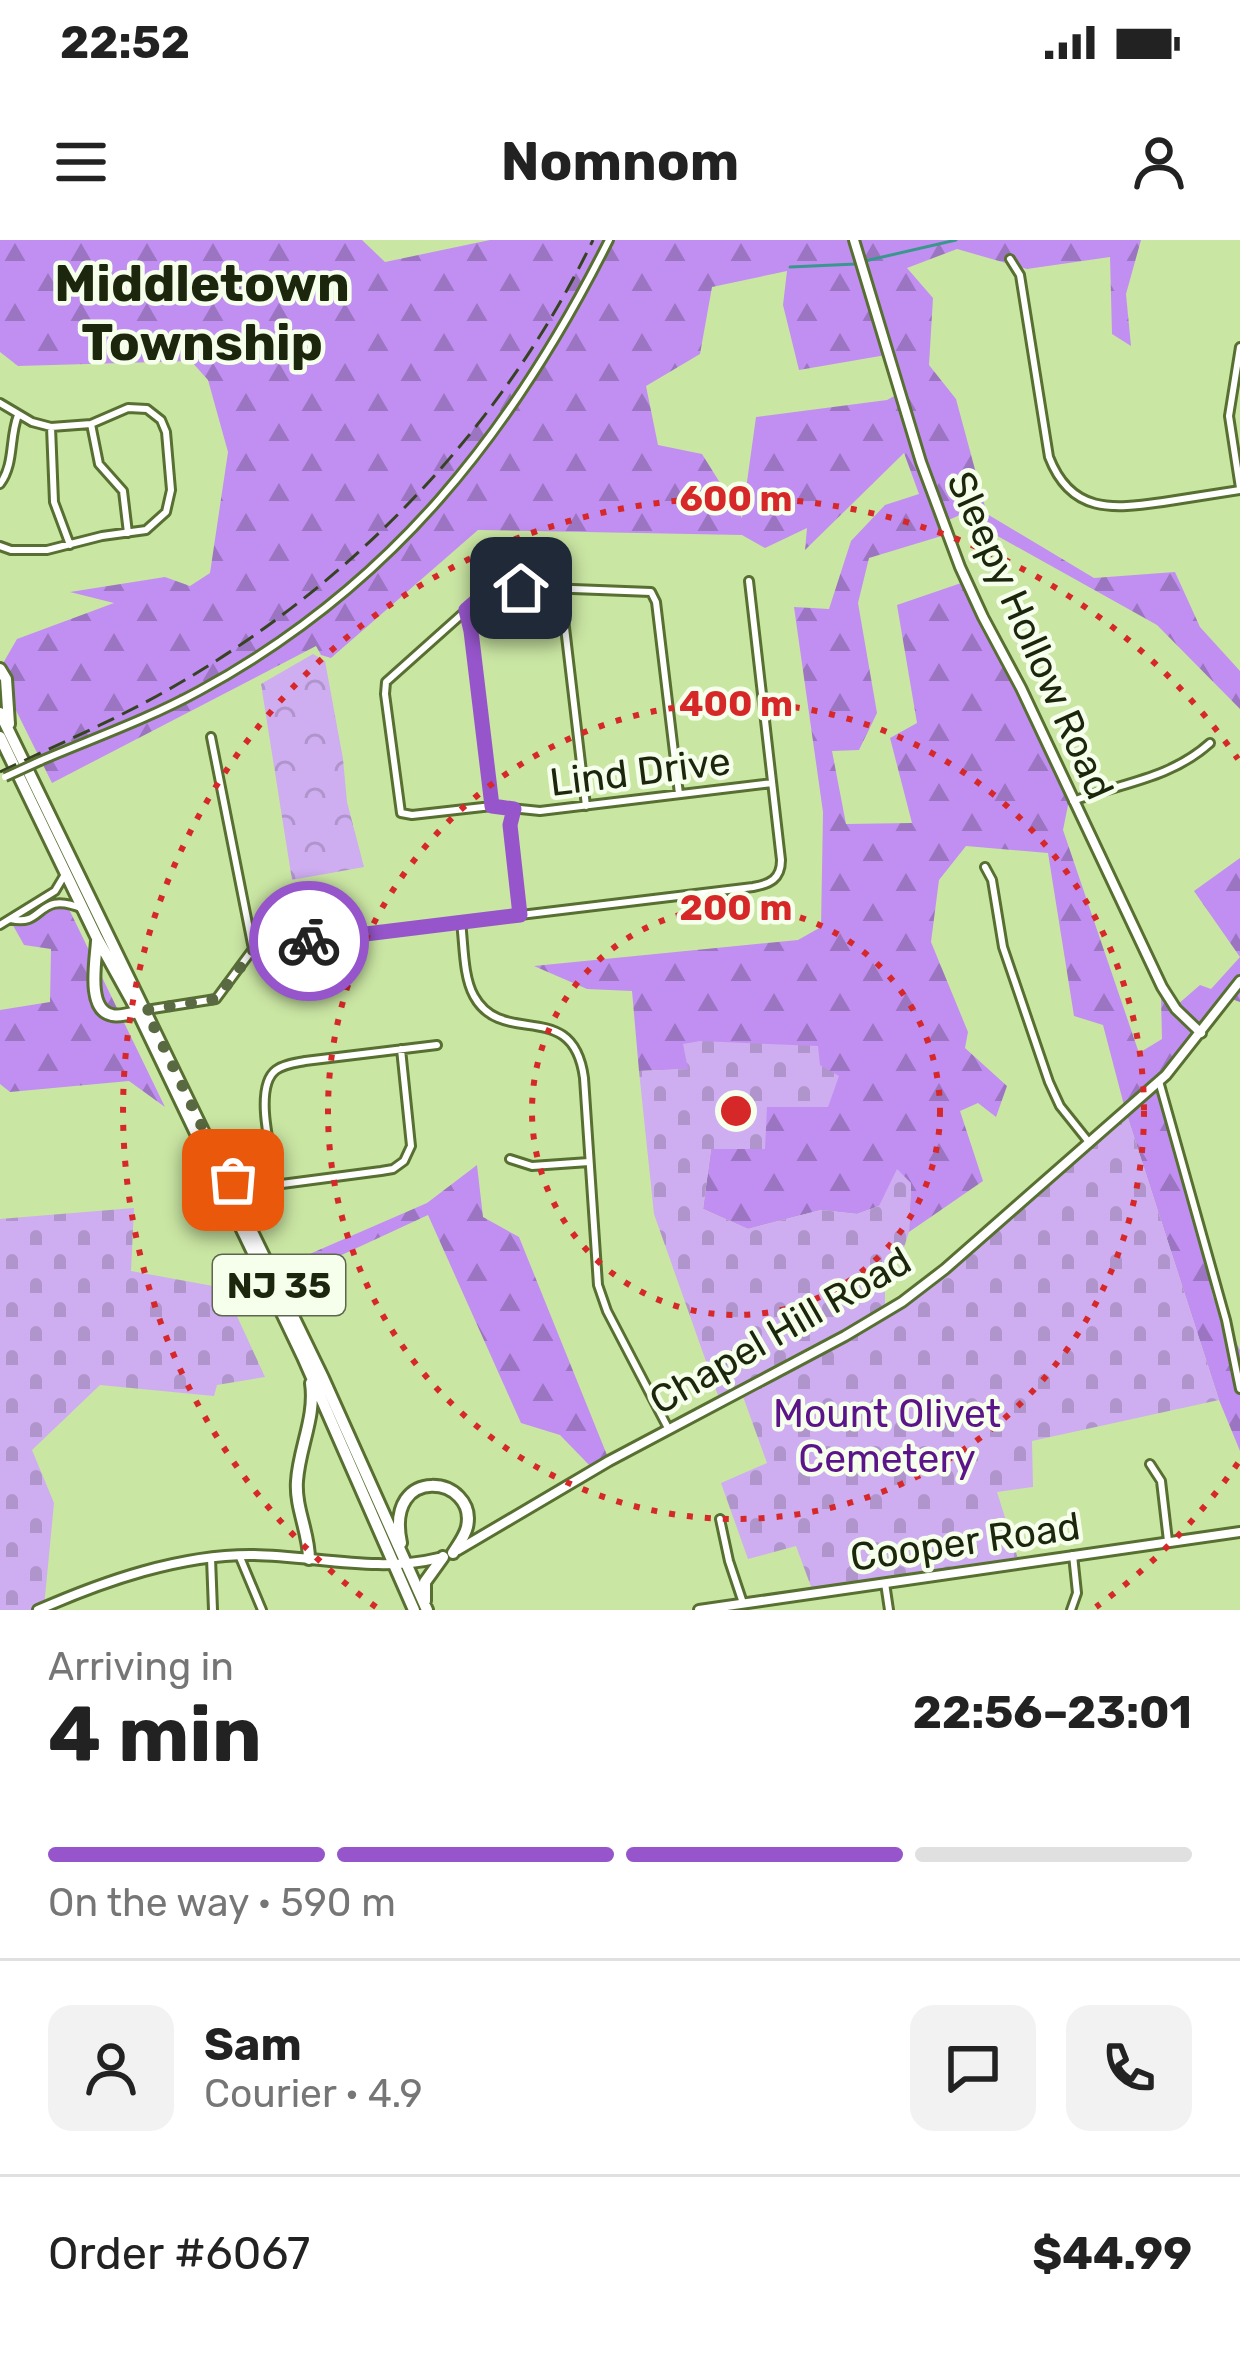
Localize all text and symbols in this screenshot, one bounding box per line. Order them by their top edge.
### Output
text: 22:52 [60,16,190,69]
icon: menu [48,129,114,195]
icon: person [1126,129,1192,195]
text: Nomnom [501,130,739,194]
district label: Middletown Township [54,253,350,373]
street label: Sleepy Hollow Road [937,465,1123,806]
text: 600 m [679,477,793,520]
pin [470,537,572,639]
icon: home [488,555,554,621]
text: 400 m [679,682,793,725]
street label: Lind Drive [547,738,733,806]
courier [249,881,369,1001]
text: 200 m [679,886,793,929]
icon: bike [276,908,342,974]
centre of rings [715,1090,757,1132]
pin [182,1129,284,1231]
icon: bag [200,1147,266,1213]
street label: Chapel Hill Road [642,1238,919,1424]
road number: NJ 35 [213,1255,345,1315]
park label: Mount Olivet Cemetery [773,1391,1001,1482]
street label: Cooper Road [847,1503,1083,1581]
text: Arriving in [48,1644,234,1690]
text: 22:56–23:01 [913,1686,1192,1739]
text: 4 min [48,1688,262,1781]
text: On the way · 590 m [48,1880,396,1926]
button: person [48,2005,174,2131]
button: chat [910,2005,1036,2131]
button: phone [1066,2005,1192,2131]
text: Sam [204,2018,302,2071]
text: Courier · 4.9 [204,2071,423,2117]
text: Order #6067 [48,2227,310,2280]
text: $44.99 [1032,2227,1192,2280]

